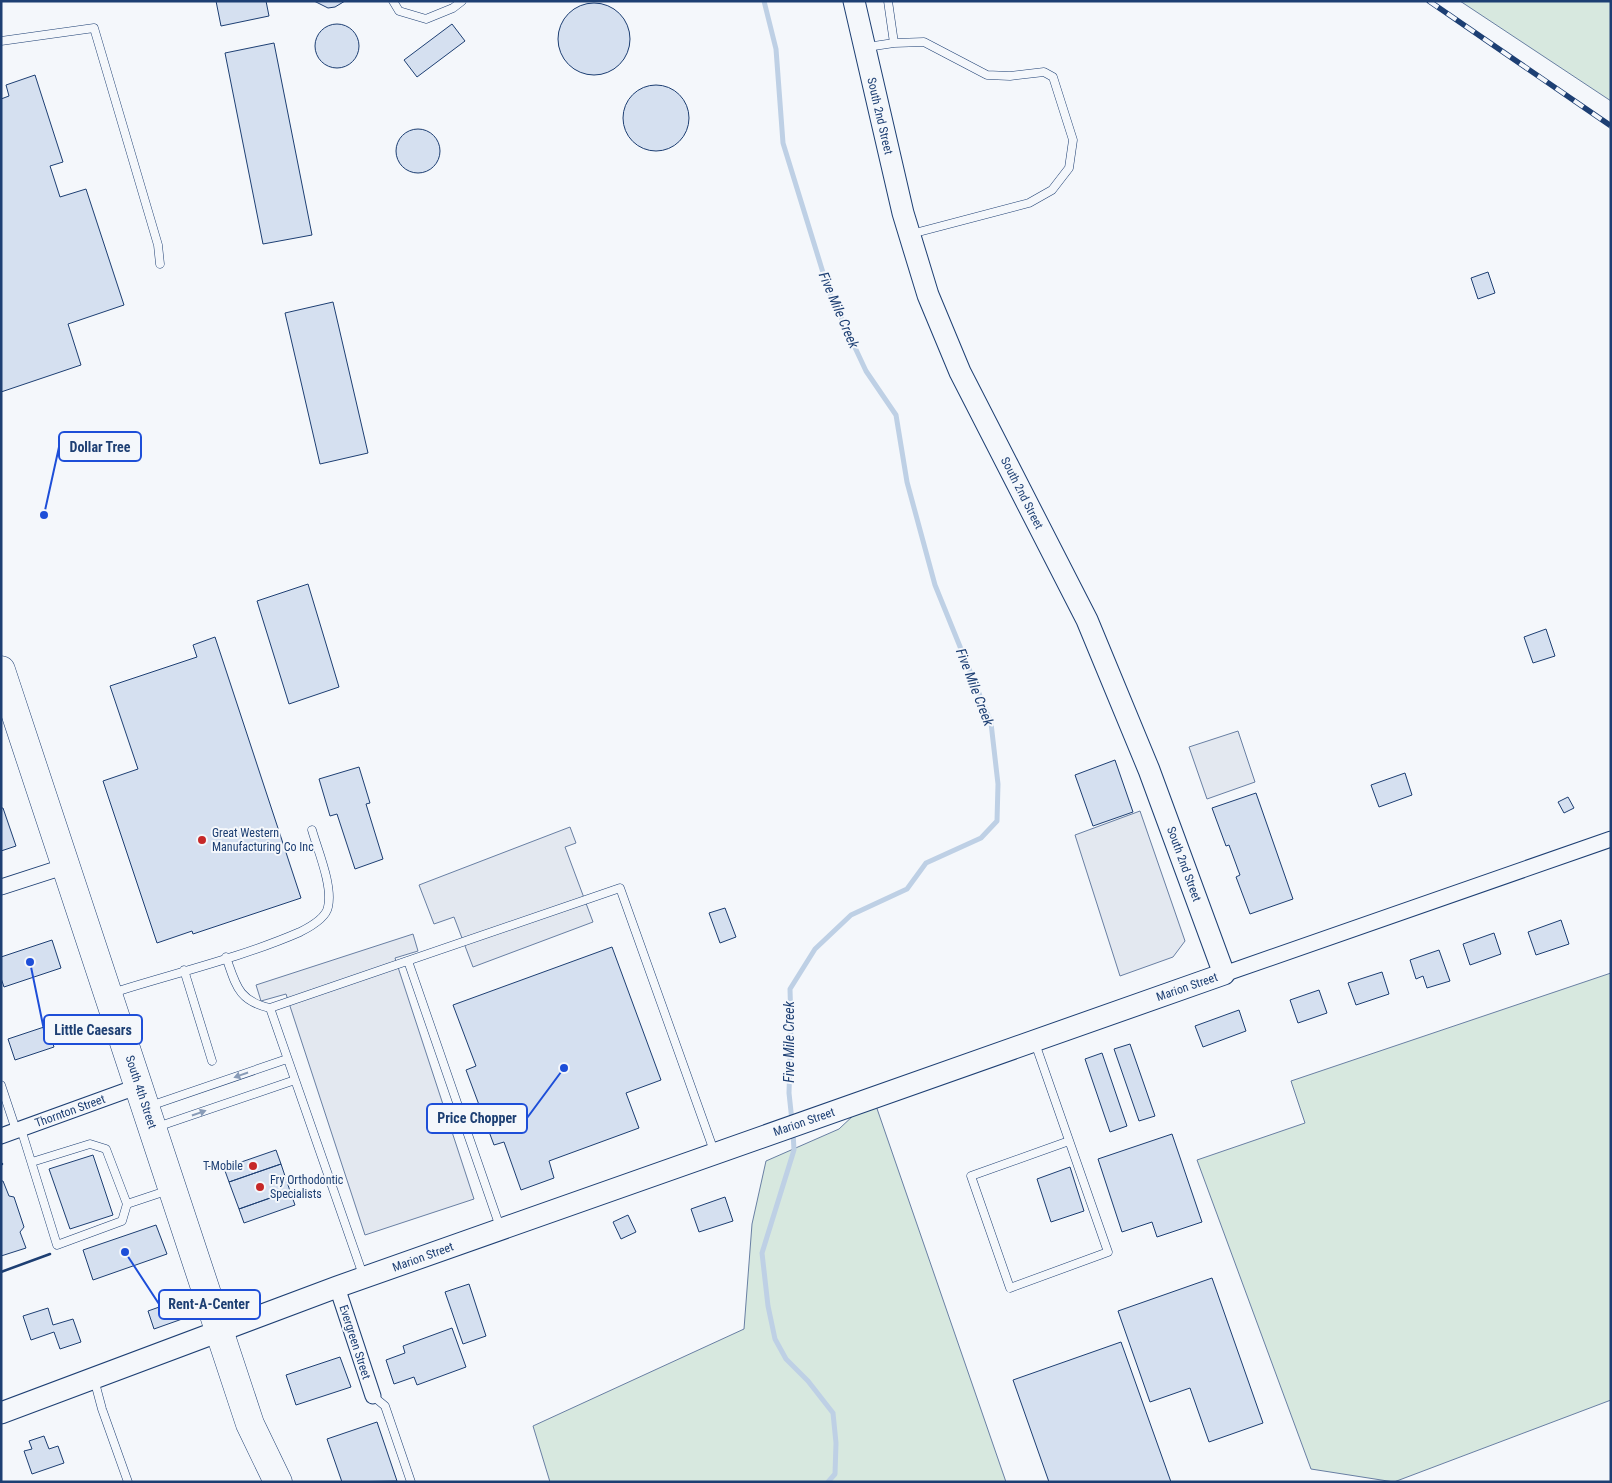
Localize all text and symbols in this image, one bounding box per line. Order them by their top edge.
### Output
street label: South 2nd Street [864,76,896,156]
water label: Five Mile Creek [816,269,863,351]
callout: Dollar Tree [59,432,141,461]
text: Dollar Tree [69,439,131,455]
street label: South 2nd Street [998,455,1046,532]
water label: Five Mile Creek [953,646,997,729]
street label: South 2nd Street [1164,825,1204,904]
place label: Great Western Manufacturing Co Inc [212,826,314,854]
marker: Great Western Manufacturing Co Inc [196,834,208,846]
street label: Marion Street [1154,970,1220,1004]
water label: Five Mile Creek [781,1000,797,1083]
callout: Little Caesars [44,1015,142,1044]
text: Little Caesars [54,1022,132,1038]
street label: South 4th Street [123,1054,160,1131]
one-way arrow [234,1072,249,1079]
street label: Thornton Street [33,1092,107,1130]
callout: Price Chopper [427,1104,527,1133]
street label: Marion Street [771,1105,837,1139]
one-way arrow [192,1109,207,1117]
text: Price Chopper [437,1110,517,1126]
place label: T-Mobile [203,1159,243,1173]
marker: T-Mobile [247,1160,259,1172]
place label: Fry Orthodontic Specialists [270,1173,344,1201]
marker: Fry Orthodontic Specialists [254,1181,266,1193]
street label: Marion Street [391,1239,456,1275]
callout: Rent-A-Center [159,1290,260,1319]
text: Rent-A-Center [168,1296,250,1312]
street label: Evergreen Street [336,1303,374,1381]

